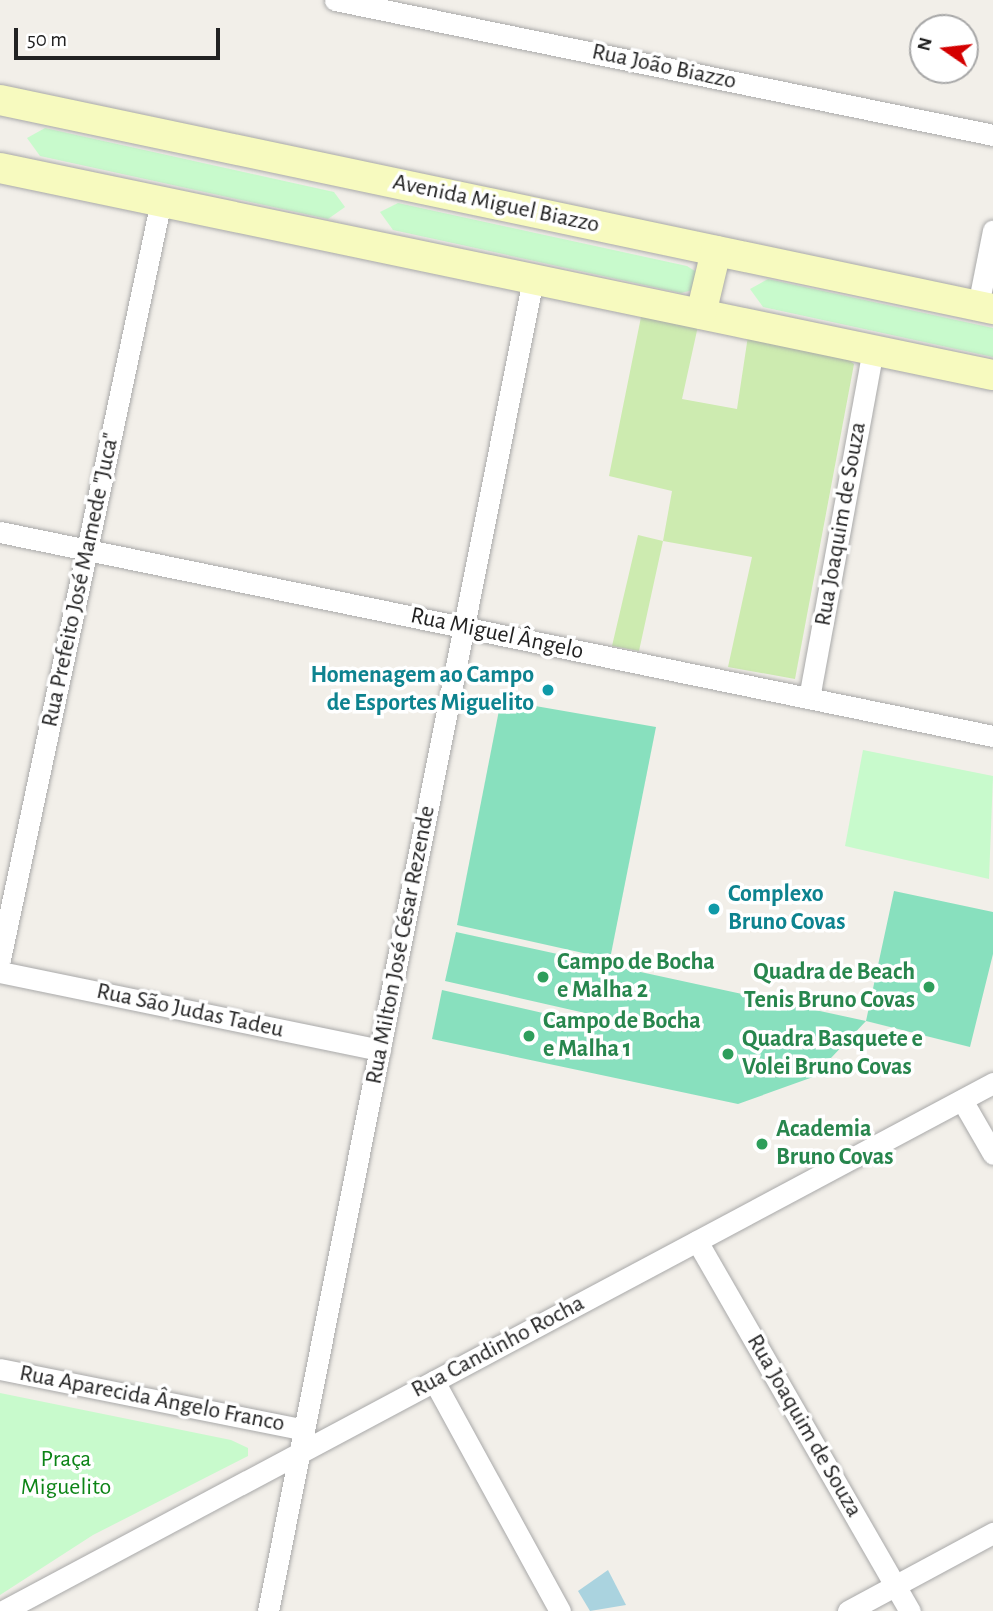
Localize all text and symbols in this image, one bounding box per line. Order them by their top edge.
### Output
scale bar [18,14,224,58]
north arrow [909,14,979,84]
text: 50 m [27,29,67,50]
text: N [914,36,936,53]
street label: Rua João Biazzo [589,38,739,96]
street label: Avenida Miguel Biazzo [390,168,602,240]
street label: Rua Joaquim de Souza [809,420,873,628]
street label: Rua Prefeito José Mamede "Juca" [36,430,126,730]
street label: Rua Miguel Ângelo [408,602,586,666]
place label: Homenagem ao Campo de Esportes Miguelito [310,662,534,718]
marker: Homenagem ao Campo de Esportes Miguelito [540,682,556,698]
street label: Rua Milton José César Rezende [360,803,442,1087]
place label: Complexo Bruno Covas [728,881,845,937]
marker: Complexo Bruno Covas [706,901,722,917]
place label: Campo de Bocha e Malha 2 [557,949,715,1005]
place label: Quadra de Beach Tenis Bruno Covas [744,959,915,1015]
marker: Campo de Bocha e Malha 2 [535,969,551,985]
street label: Rua São Judas Tadeu [94,977,286,1045]
marker: Quadra de Beach Tenis Bruno Covas [921,979,937,995]
place label: Campo de Bocha e Malha 1 [543,1008,701,1064]
place label: Quadra Basquete e Volei Bruno Covas [742,1026,923,1082]
marker: Campo de Bocha e Malha 1 [521,1028,537,1044]
marker: Quadra Basquete e Volei Bruno Covas [720,1046,736,1062]
place label: Academia Bruno Covas [776,1116,893,1172]
marker: Academia Bruno Covas [754,1136,770,1152]
street label: Rua Candinho Rocha [407,1289,589,1405]
street label: Rua Joaquim de Souza [740,1329,868,1523]
street label: Rua Aparecida Ângelo Franco [17,1359,287,1439]
park label: Praça Miguelito [21,1446,111,1502]

